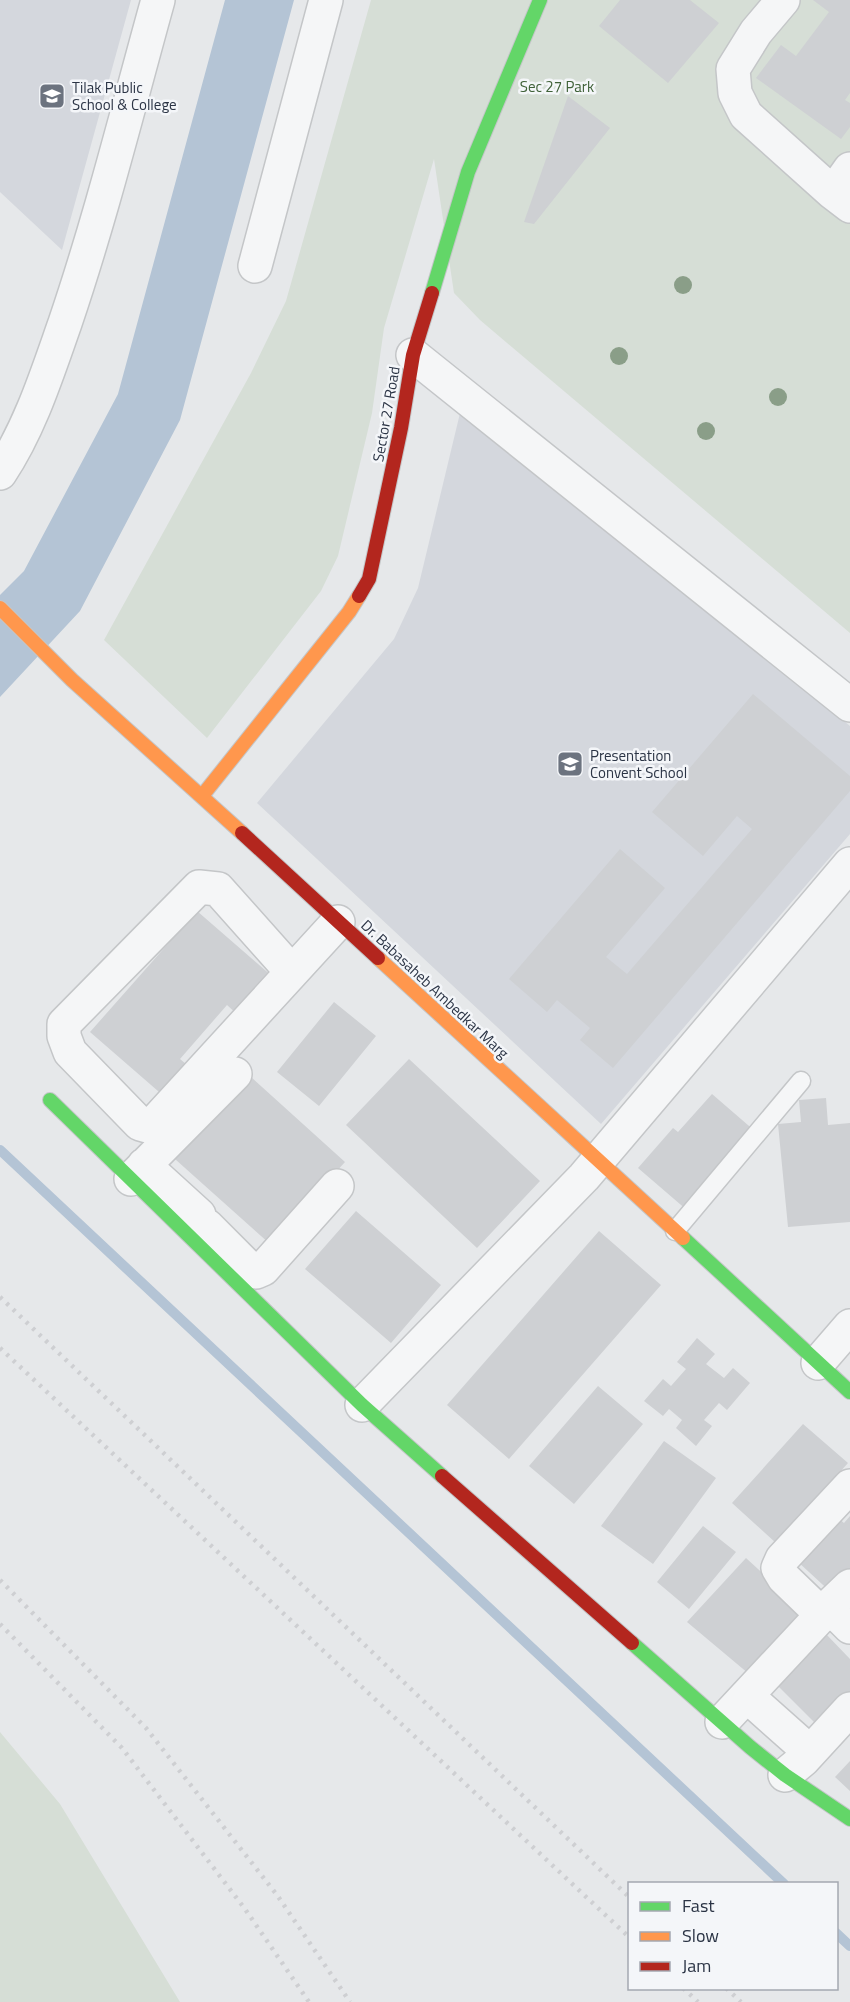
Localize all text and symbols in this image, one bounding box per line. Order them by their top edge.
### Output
park label: Sec 27 Park [520,75,594,98]
place label: Tilak Public School & College [72,76,177,116]
school or university icon: Tilak Public School & College [37,81,67,111]
street label: Sector 27 Road [366,364,406,464]
place label: Presentation Convent School [590,744,687,784]
school or university icon: Presentation Convent School [555,749,585,779]
street label: Dr. Babasaheb Ambedkar Marg [356,914,514,1064]
legend [628,1882,838,1990]
text: Fast [682,1892,715,1919]
text: Slow [682,1922,719,1949]
text: Jam [682,1952,711,1979]

